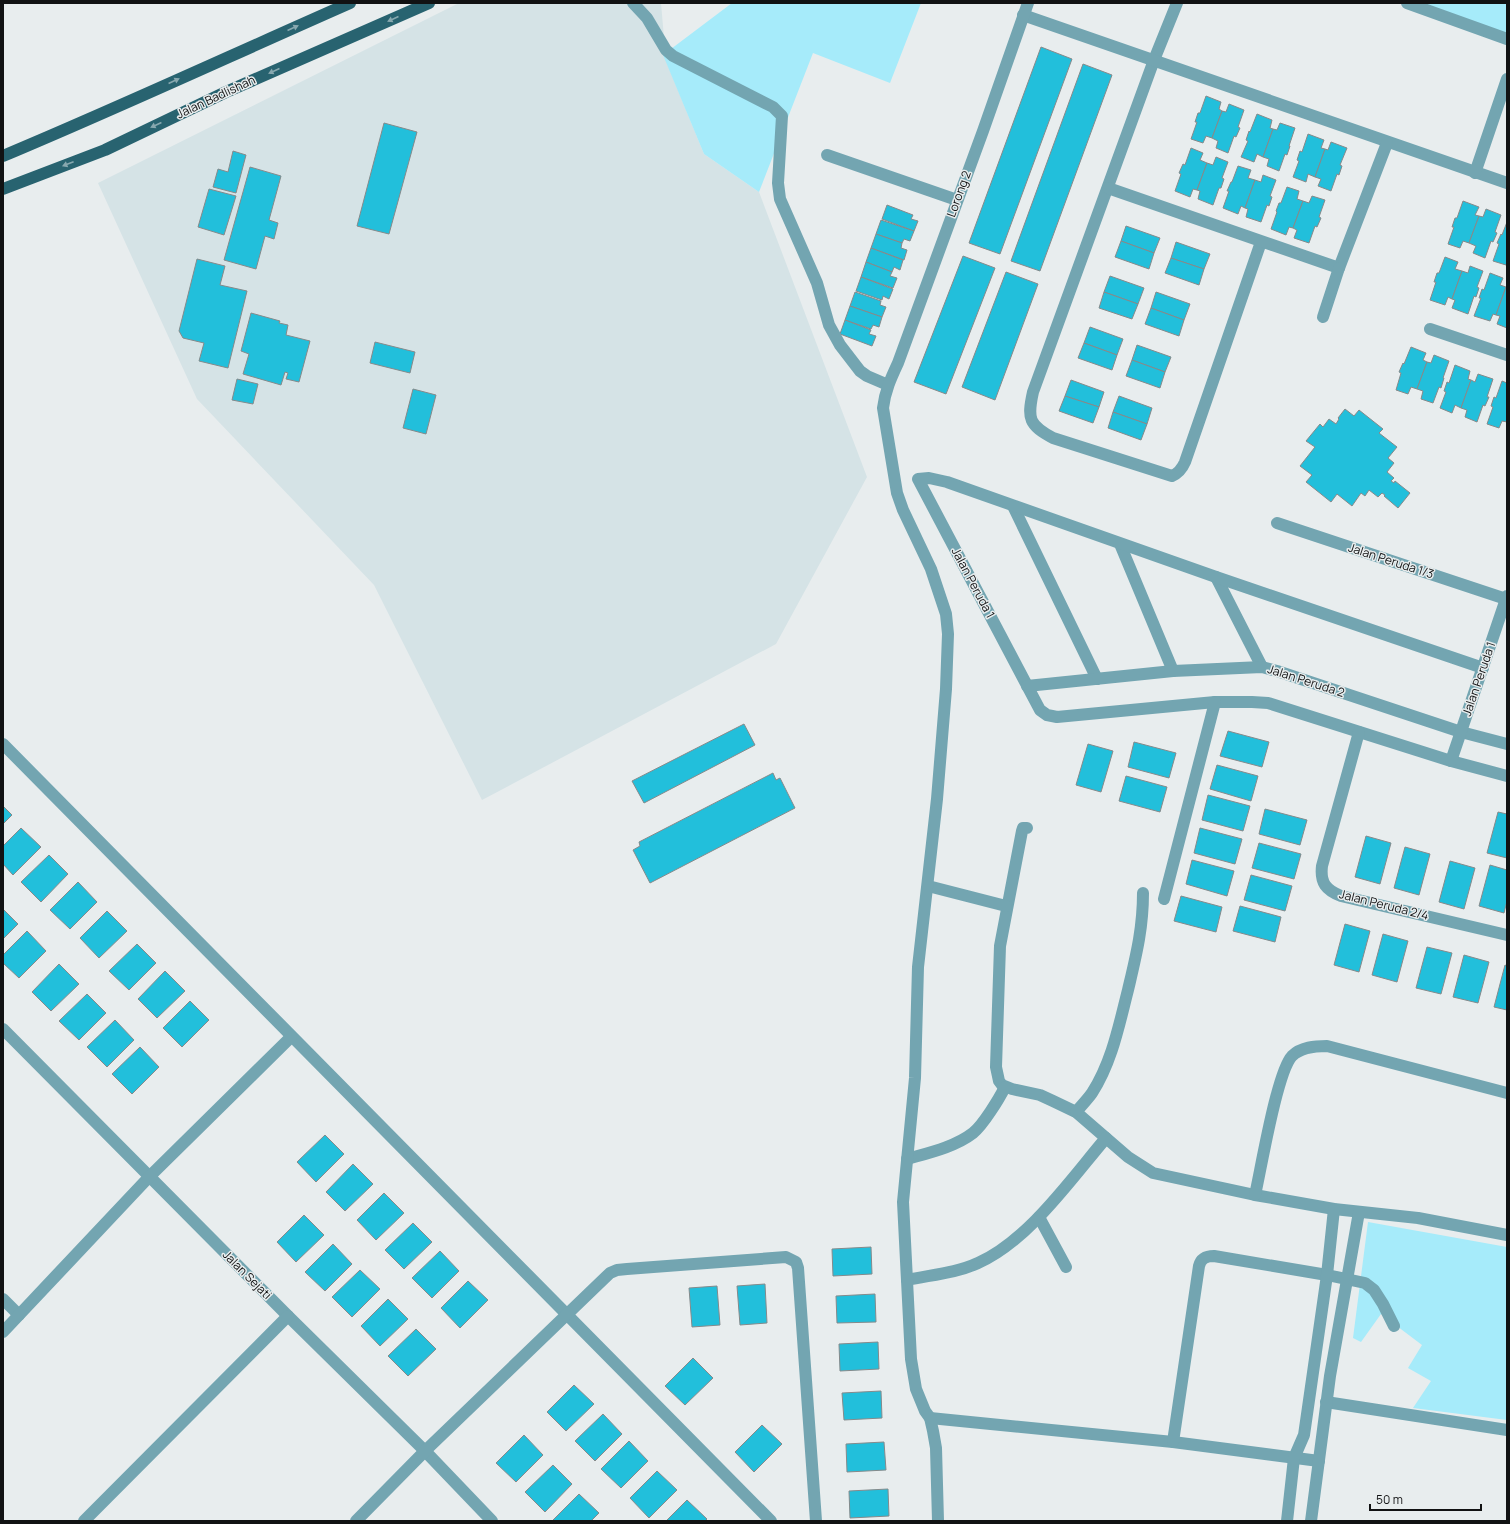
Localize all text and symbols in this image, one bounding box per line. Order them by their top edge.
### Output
one-way arrow [387,16,399,22]
one-way arrow [287,25,298,31]
one-way arrow [268,68,280,74]
street label: Jalan Badlishah [174,71,258,122]
one-way arrow [169,78,180,84]
one-way arrow [150,122,162,128]
one-way arrow [62,161,74,167]
street label: Lorong 2 [942,168,975,219]
street label: Jalan Peruda 1/3 [1346,539,1436,582]
street label: Jalan Peruda 1 [948,544,999,621]
street label: Jalan Peruda 1 [1458,639,1499,718]
street label: Jalan Peruda 2 [1266,660,1347,701]
street label: Jalan Peruda 2/4 [1338,885,1431,924]
street label: Jalan Sejati [219,1246,276,1303]
scale bar [1370,1486,1481,1512]
text: 50 m [1376,1491,1403,1508]

